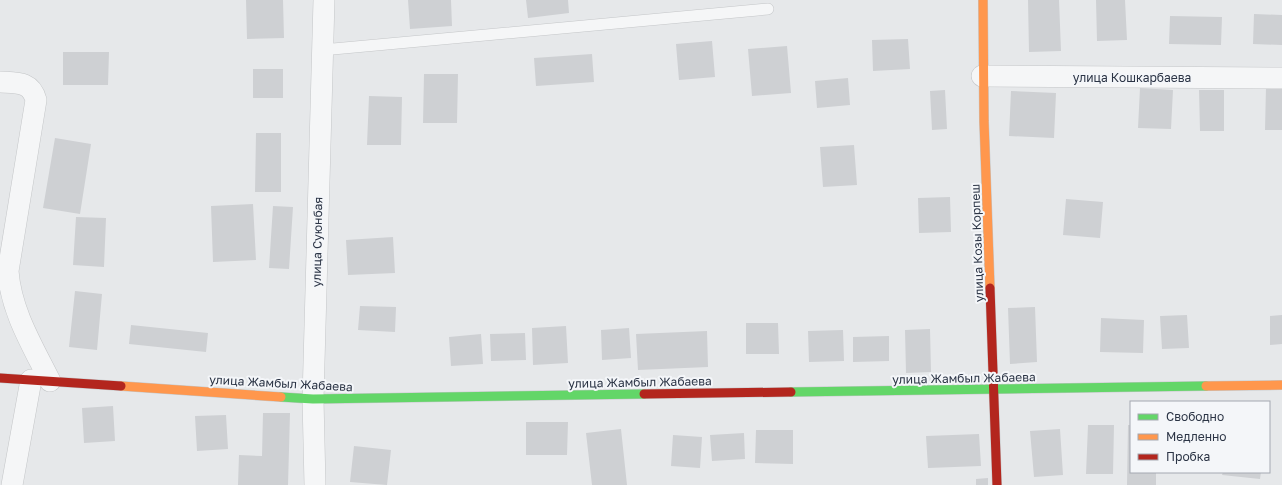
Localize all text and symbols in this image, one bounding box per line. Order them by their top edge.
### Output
street label: улица Кошкарбаева [1073,70,1191,85]
street label: улица Козы Корпеш [967,184,987,302]
street label: улица Суюнбая [309,197,325,287]
street label: улица Жамбыл Жабаева [892,369,1036,387]
street label: улица Жамбыл Жабаева [209,372,353,394]
street label: улица Жамбыл Жабаева [568,373,712,391]
legend [1130,401,1270,473]
text: Свободно [1166,409,1224,424]
text: Медленно [1166,429,1226,444]
text: Пробка [1166,449,1210,464]

